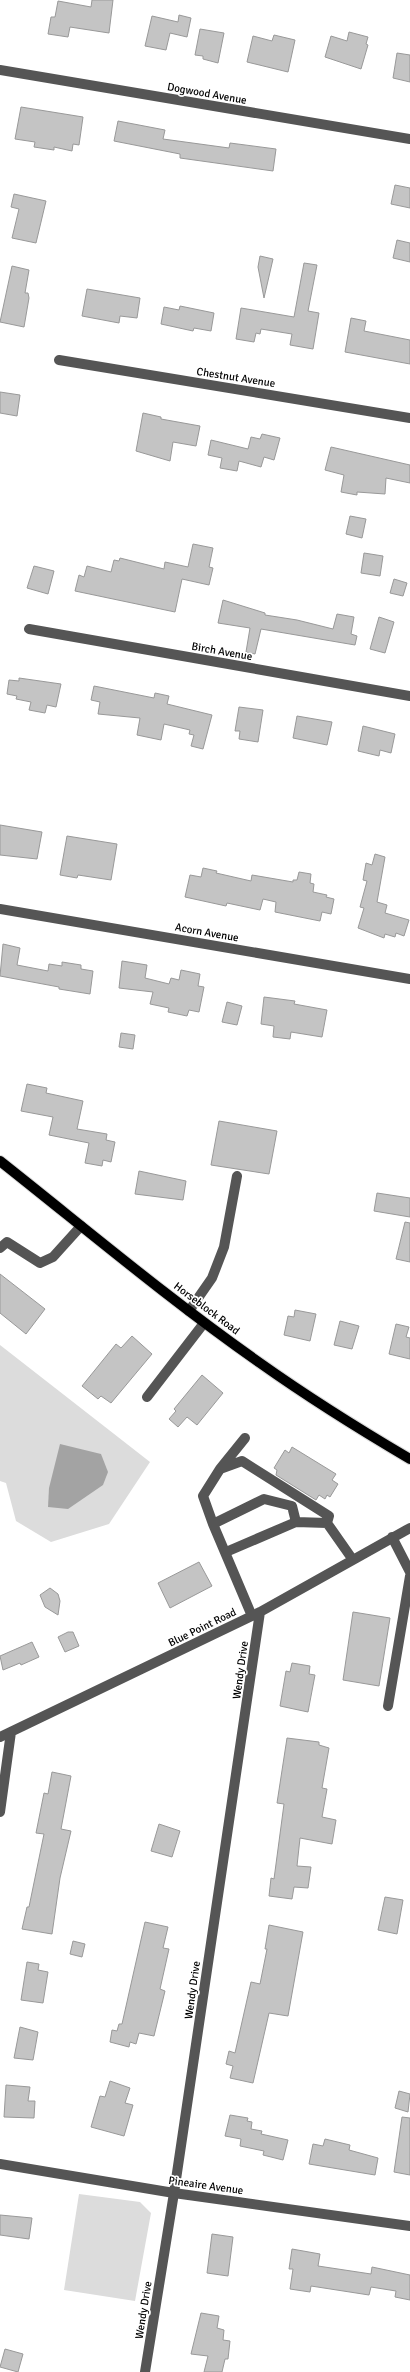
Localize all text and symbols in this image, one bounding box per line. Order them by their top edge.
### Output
street label: Dogwood Avenue [166,80,248,107]
street label: Chestnut Avenue [196,365,276,390]
street label: Birch Avenue [191,640,253,663]
street label: Acorn Avenue [174,921,240,944]
street label: Horseblock Road [171,1279,242,1337]
street label: Blue Point Road [166,1605,239,1650]
street label: Wendy Drive [230,1640,251,1700]
street label: Wendy Drive [182,1960,203,2020]
street label: Pineaire Avenue [168,2174,244,2197]
street label: Wendy Drive [133,2280,154,2340]

